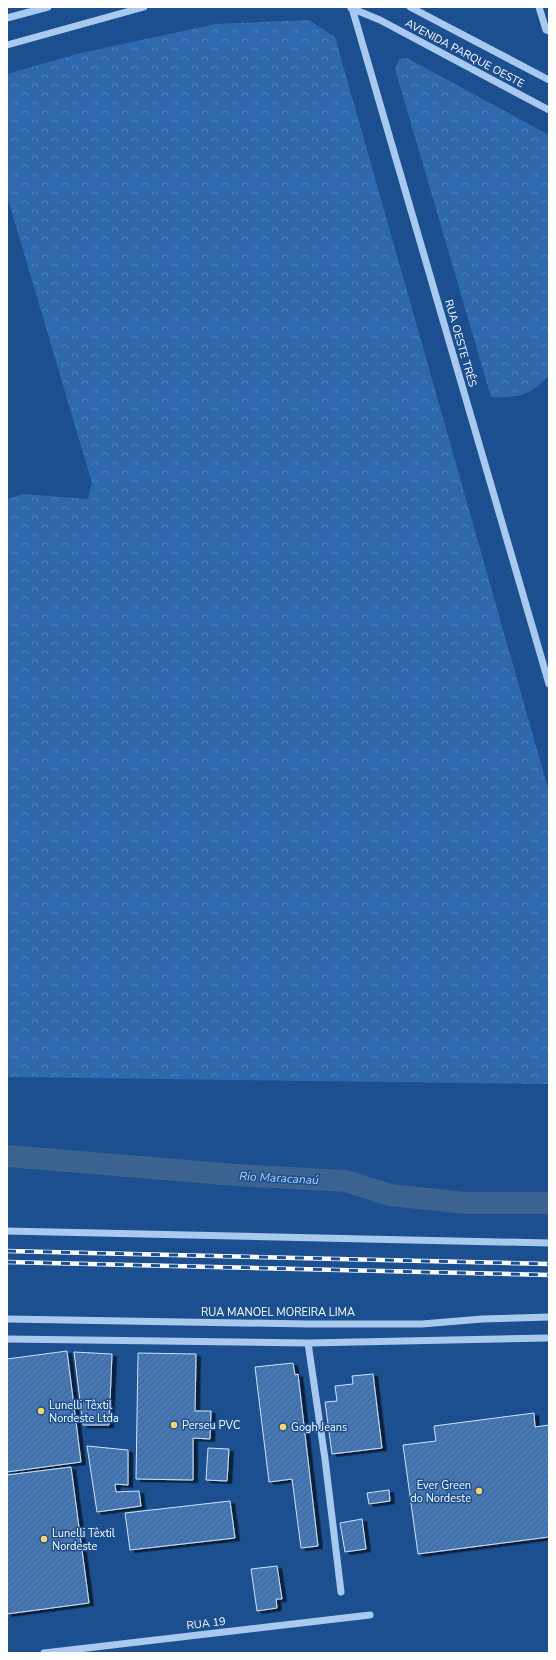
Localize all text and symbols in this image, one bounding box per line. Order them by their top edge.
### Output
street label: AVENIDA PARQUE OESTE [403,16,527,91]
street label: RUA OESTE TRÊS [441,297,481,389]
water label: Rio Maracanaú [239,1168,319,1188]
street label: RUA MANOEL MOREIRA LIMA [201,1305,355,1320]
place label: Lunelli Têxtil Nordeste Ltda [49,1398,119,1426]
marker: Lunelli Têxtil Nordeste Ltda [36,1406,46,1416]
place label: Perseu PVC [182,1418,240,1433]
marker: Perseu PVC [169,1420,179,1430]
place label: Gogh Jeans [291,1420,347,1435]
marker: Gogh Jeans [278,1422,288,1432]
place label: Ever Green do Nordeste [410,1478,471,1506]
marker: Ever Green do Nordeste [474,1486,484,1496]
place label: Lunelli Têxtil Nordeste [52,1526,116,1554]
marker: Lunelli Têxtil Nordeste [39,1534,49,1544]
street label: RUA 19 [186,1614,227,1633]

